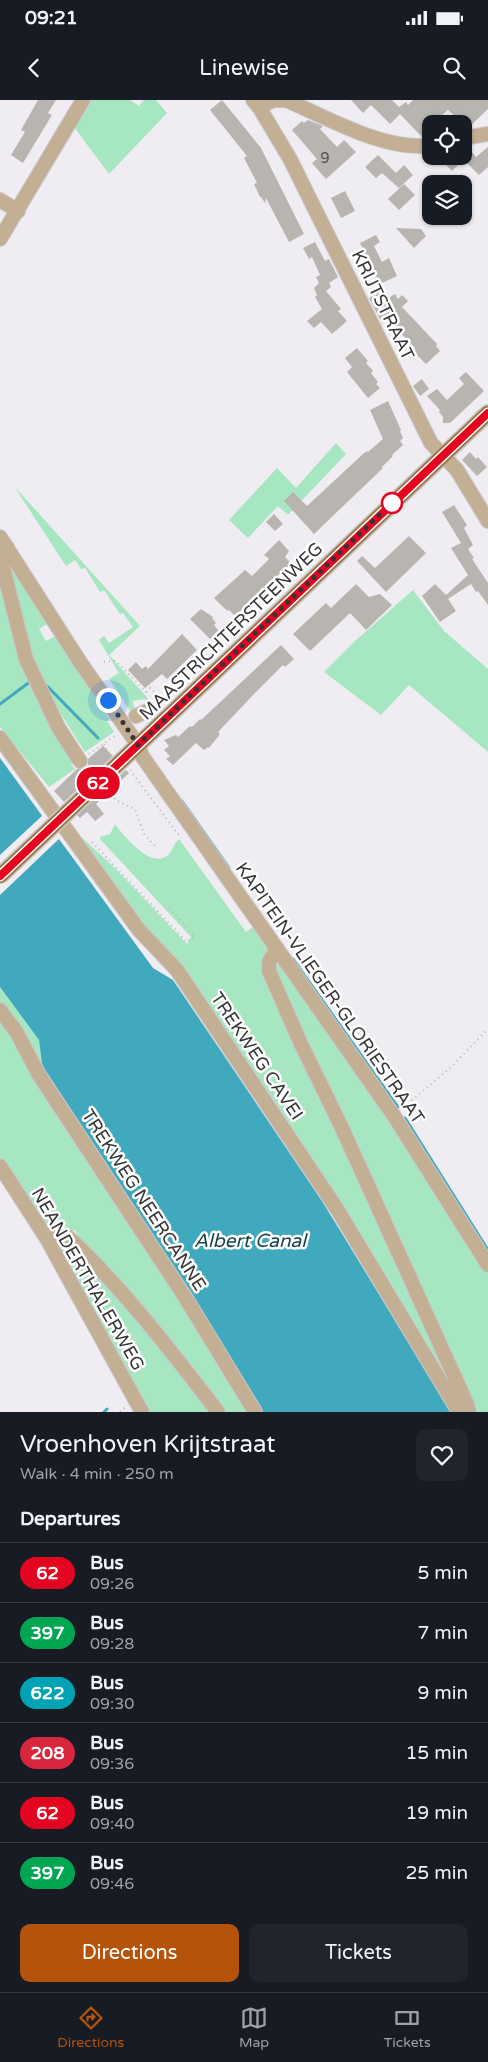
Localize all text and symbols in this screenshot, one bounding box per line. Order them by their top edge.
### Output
text: 09:21 [25,7,78,29]
icon: back [20,54,48,82]
icon: search [440,54,468,82]
text: Linewise [199,55,289,81]
map controls [422,115,472,225]
button: locate [422,115,472,165]
house number: 9 [320,149,330,167]
button: layers [422,175,472,225]
street label: KRIJTSTRAAT [347,246,419,364]
unlabelled marker [381,492,403,514]
street label: MAASTRICHTERSTEENWEG [135,537,327,725]
your location [96,688,121,713]
line badge: 62 [76,767,120,799]
text: 62 [87,772,109,794]
street label: KAPITEIN-VLIEGER-GLORIESTRAAT [231,858,429,1128]
street label: TREKWEG CAVEI [206,988,308,1124]
street label: TREKWEG NEERCANNE [77,1105,211,1295]
street label: NEANDERTHALERWEG [27,1184,149,1374]
water label: Albert Canal [194,1230,308,1252]
button: heart [416,1429,468,1481]
text: Vroenhoven Krijtstraat [20,1430,275,1459]
text: Walk · 4 min · 250 m [20,1464,174,1484]
text: Departures [20,1508,120,1530]
text: Bus [90,1552,124,1574]
text: 62 [36,1562,59,1584]
text: 5 min [417,1562,468,1584]
text: 09:26 [90,1574,134,1594]
text: Bus [90,1612,124,1634]
text: 397 [31,1622,64,1644]
text: 7 min [417,1622,468,1644]
text: 09:28 [90,1634,134,1654]
text: Bus [90,1672,124,1694]
text: 622 [31,1682,64,1704]
text: 9 min [417,1682,468,1704]
text: 09:30 [90,1694,134,1714]
text: Bus [90,1732,124,1754]
text: 208 [31,1742,64,1764]
text: 15 min [405,1742,468,1764]
text: 09:36 [90,1754,134,1774]
text: Bus [90,1792,124,1814]
text: 62 [36,1802,59,1824]
text: 19 min [405,1802,468,1824]
text: 09:40 [90,1814,134,1834]
text: Bus [90,1852,124,1874]
text: 397 [31,1862,64,1884]
text: 25 min [405,1862,468,1884]
text: 09:46 [90,1874,134,1894]
button: Directions [20,1924,239,1982]
button: Tickets [249,1924,468,1982]
tab: Directions [57,2004,124,2051]
tab: Map [239,2004,269,2051]
tab: Tickets [384,2004,431,2051]

